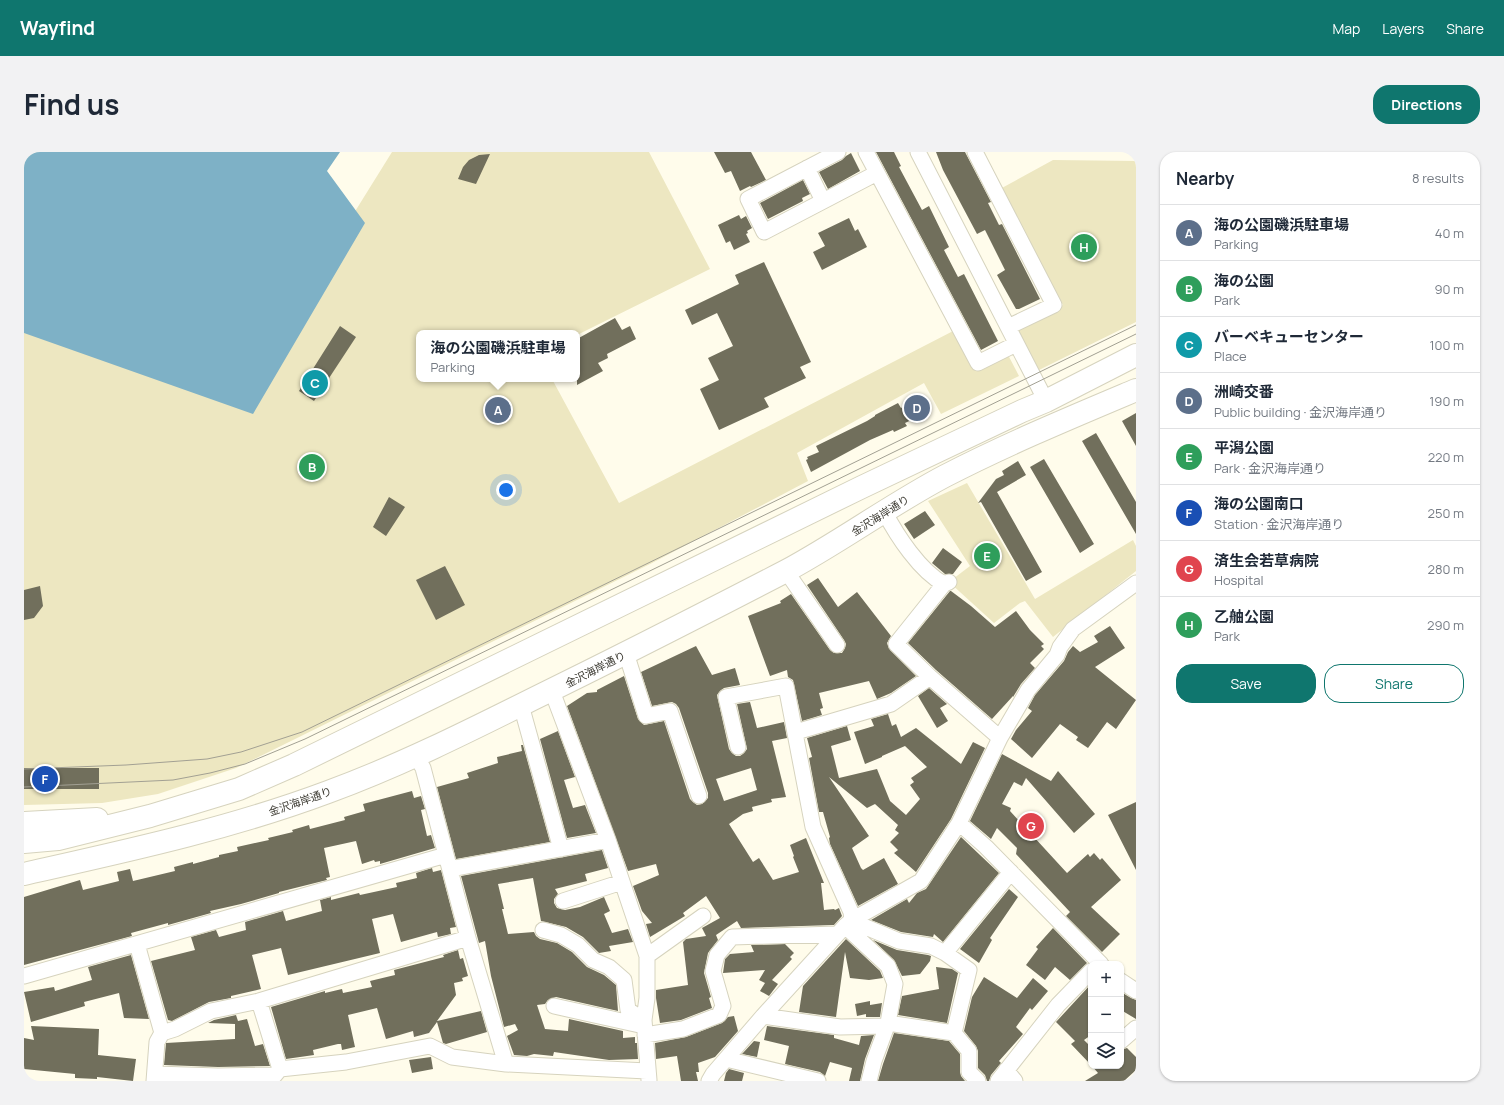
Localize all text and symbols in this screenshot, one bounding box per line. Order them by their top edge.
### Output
text: Wayfind [20,15,95,41]
text: Map [1332,19,1360,38]
text: Layers [1382,19,1424,38]
text: Share [1446,19,1484,38]
text: Find us [24,85,119,123]
button: Directions [1373,85,1480,124]
text: Nearby [1176,167,1234,190]
text: 8 results [1412,169,1464,187]
text: 海の公園磯浜駐車場 [1214,214,1349,235]
text: A [1185,224,1193,242]
text: 40 m [1435,224,1464,242]
pin: H [1071,232,1097,262]
text: Parking [1214,235,1258,253]
text: 海の公園 [1214,270,1274,291]
text: B [1185,280,1193,298]
text: 90 m [1434,280,1464,298]
text: Park [1214,291,1240,309]
text: バーベキューセンター [1214,326,1364,347]
popup [416,330,580,382]
text: C [1184,336,1194,354]
text: 100 m [1429,336,1464,354]
text: 海の公園磯浜駐車場 [430,337,566,358]
text: Place [1214,347,1247,365]
text: Parking [430,358,475,376]
pin: C [302,368,328,398]
text: 洲崎交番 [1214,381,1274,402]
text: D [1184,392,1194,410]
text: 190 m [1429,392,1464,410]
pin: D [904,393,930,423]
pin: A [485,395,511,425]
text: Public building · 金沢海岸通り [1214,403,1387,421]
text: 平潟公園 [1214,437,1274,458]
text: E [1185,448,1193,466]
text: 220 m [1428,448,1464,466]
pin: B [299,452,325,482]
text: Park · 金沢海岸通り [1214,459,1326,477]
your location [496,480,516,500]
street label: 金沢海岸通り [848,491,912,539]
text: 海の公園南口 [1214,493,1304,514]
text: F [1186,504,1192,522]
text: 250 m [1428,504,1464,522]
text: Station · 金沢海岸通り [1214,515,1344,533]
pin: E [974,541,1000,571]
text: 済生会若草病院 [1214,550,1319,571]
text: G [1184,560,1194,578]
text: 280 m [1427,560,1464,578]
text: Hospital [1214,571,1264,589]
text: 乙舳公園 [1214,606,1274,627]
text: H [1184,616,1194,634]
text: 290 m [1427,616,1464,634]
text: Park [1214,627,1240,645]
street label: 金沢海岸通り [562,647,628,691]
button: Save [1176,664,1316,703]
button: Share [1324,664,1464,703]
pin: F [32,764,58,794]
street label: 金沢海岸通り [266,783,334,819]
pin: G [1018,811,1044,841]
map controls [1088,961,1124,1069]
button: + [1088,961,1124,997]
button: − [1088,997,1124,1033]
button: layers [1088,1033,1124,1069]

